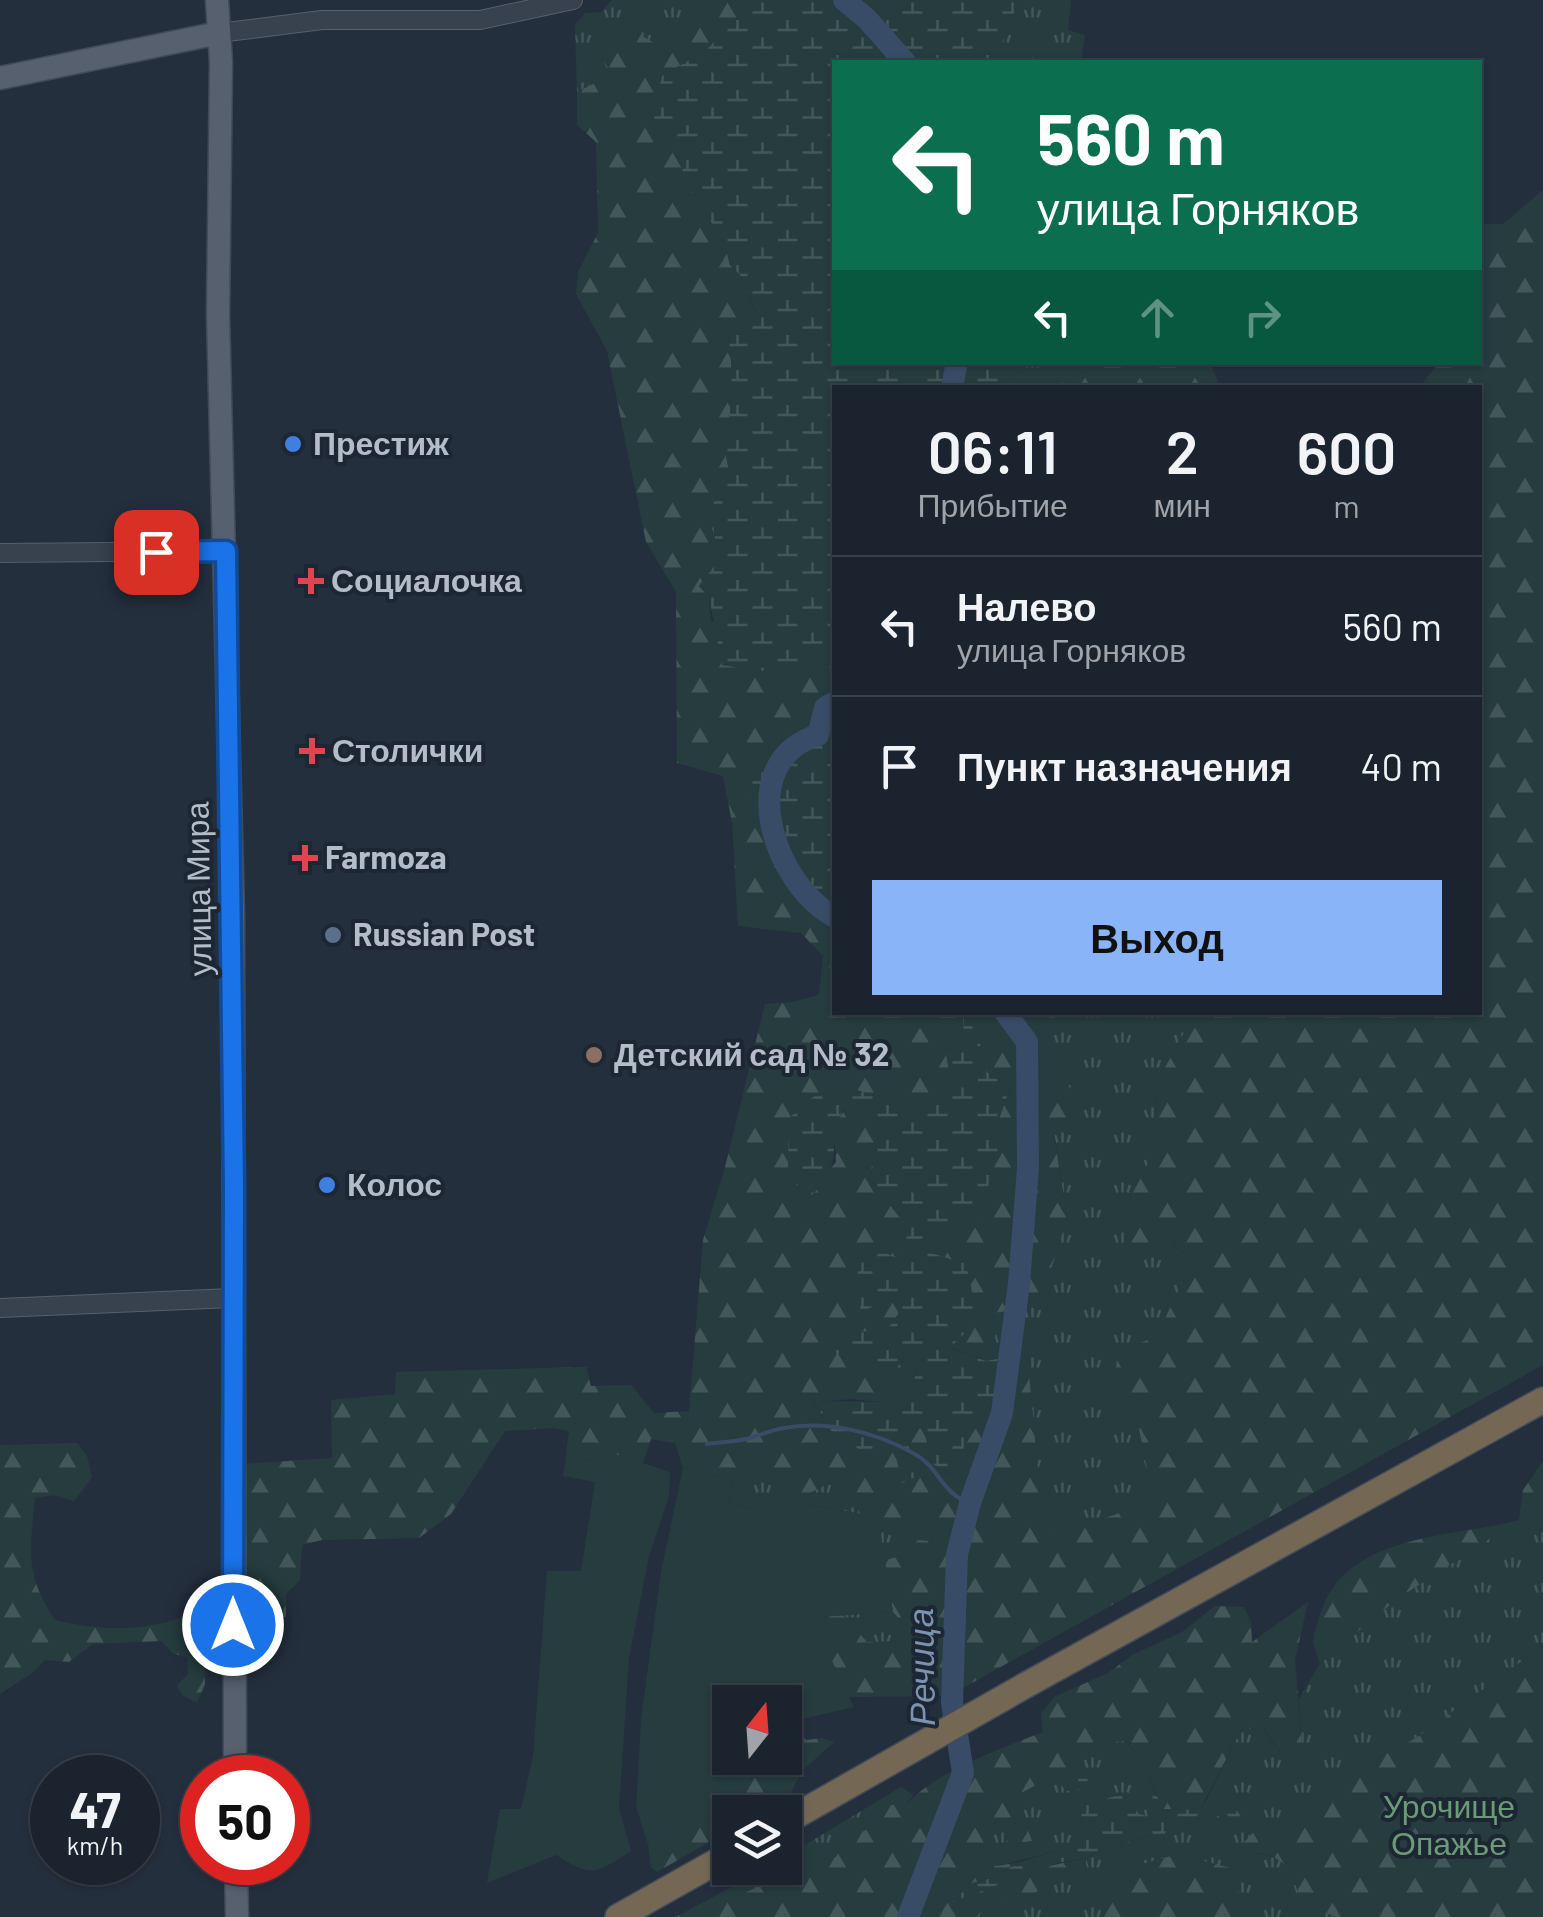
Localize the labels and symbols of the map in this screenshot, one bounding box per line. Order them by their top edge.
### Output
place label: Престиж [313,423,449,462]
marker: Престиж [282,433,304,455]
pin [114,510,199,595]
place label: Социалочка [331,560,522,599]
marker: Социалочка [300,570,322,592]
place label: Столички [332,730,483,768]
marker: Столички [301,740,323,762]
street label: улица Мира [176,801,219,977]
place label: Farmoza [325,837,447,875]
marker: Farmoza [294,847,316,869]
place label: Russian Post [353,914,535,952]
marker: Russian Post [322,924,344,946]
place label: Детский сад № 32 [614,1034,889,1073]
marker: Детский сад № 32 [583,1044,605,1066]
place label: Колос [347,1164,442,1202]
marker: Колос [316,1174,338,1196]
position arrow [181,1573,285,1677]
water label: Речица [898,1608,942,1726]
north arrow [712,1685,802,1775]
speed limit sign: 50 [180,1755,310,1885]
park label: Урочище Опажье [1383,1786,1515,1861]

